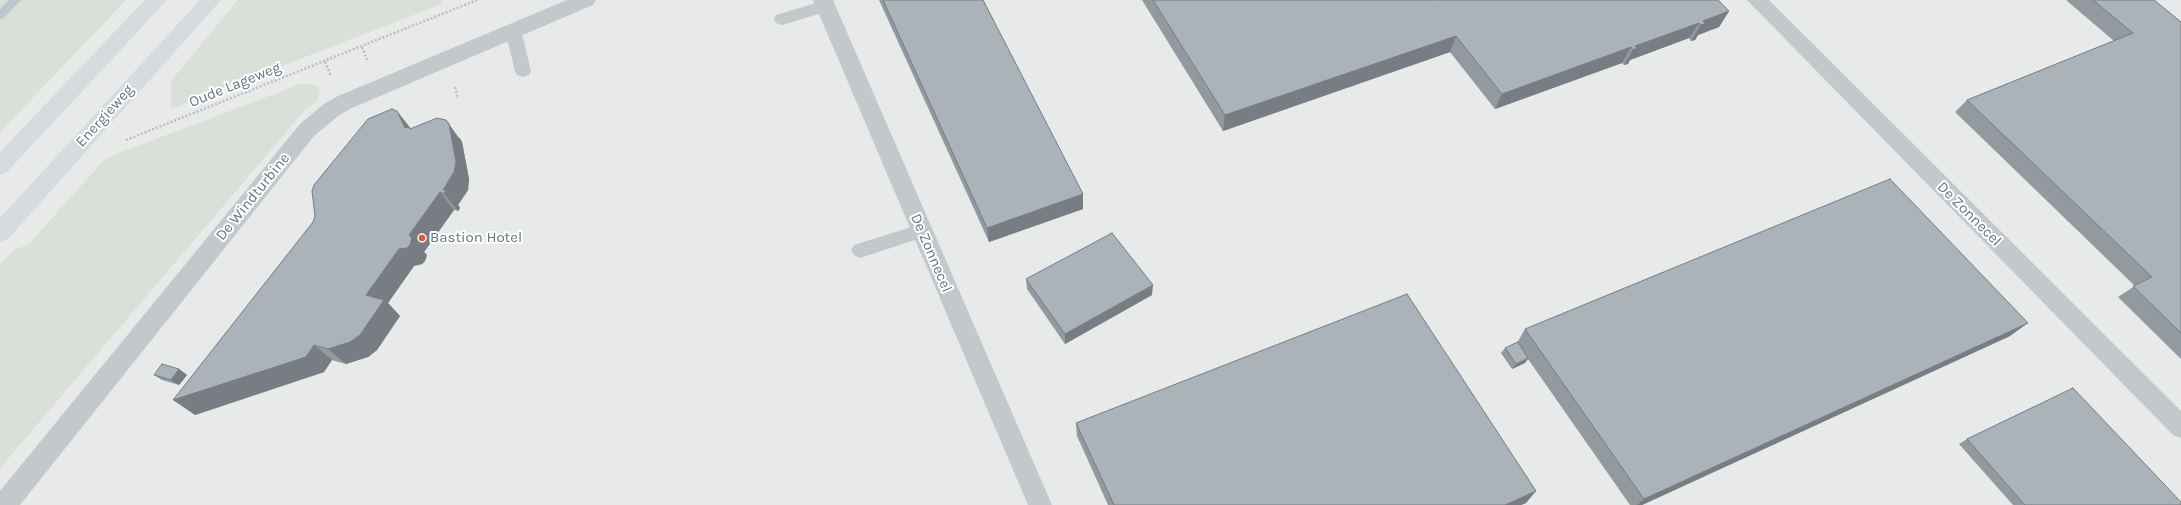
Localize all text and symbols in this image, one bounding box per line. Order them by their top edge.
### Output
street label: Oude Lageweg [186,58,284,112]
street label: Energieweg [72,81,138,151]
street label: De Windturbine [212,150,294,244]
street label: De Zonnecel [1933,178,2005,250]
street label: De Zonnecel [906,211,956,295]
place label: Bastion Hotel [430,229,522,247]
marker: Bastion Hotel [417,233,427,243]

